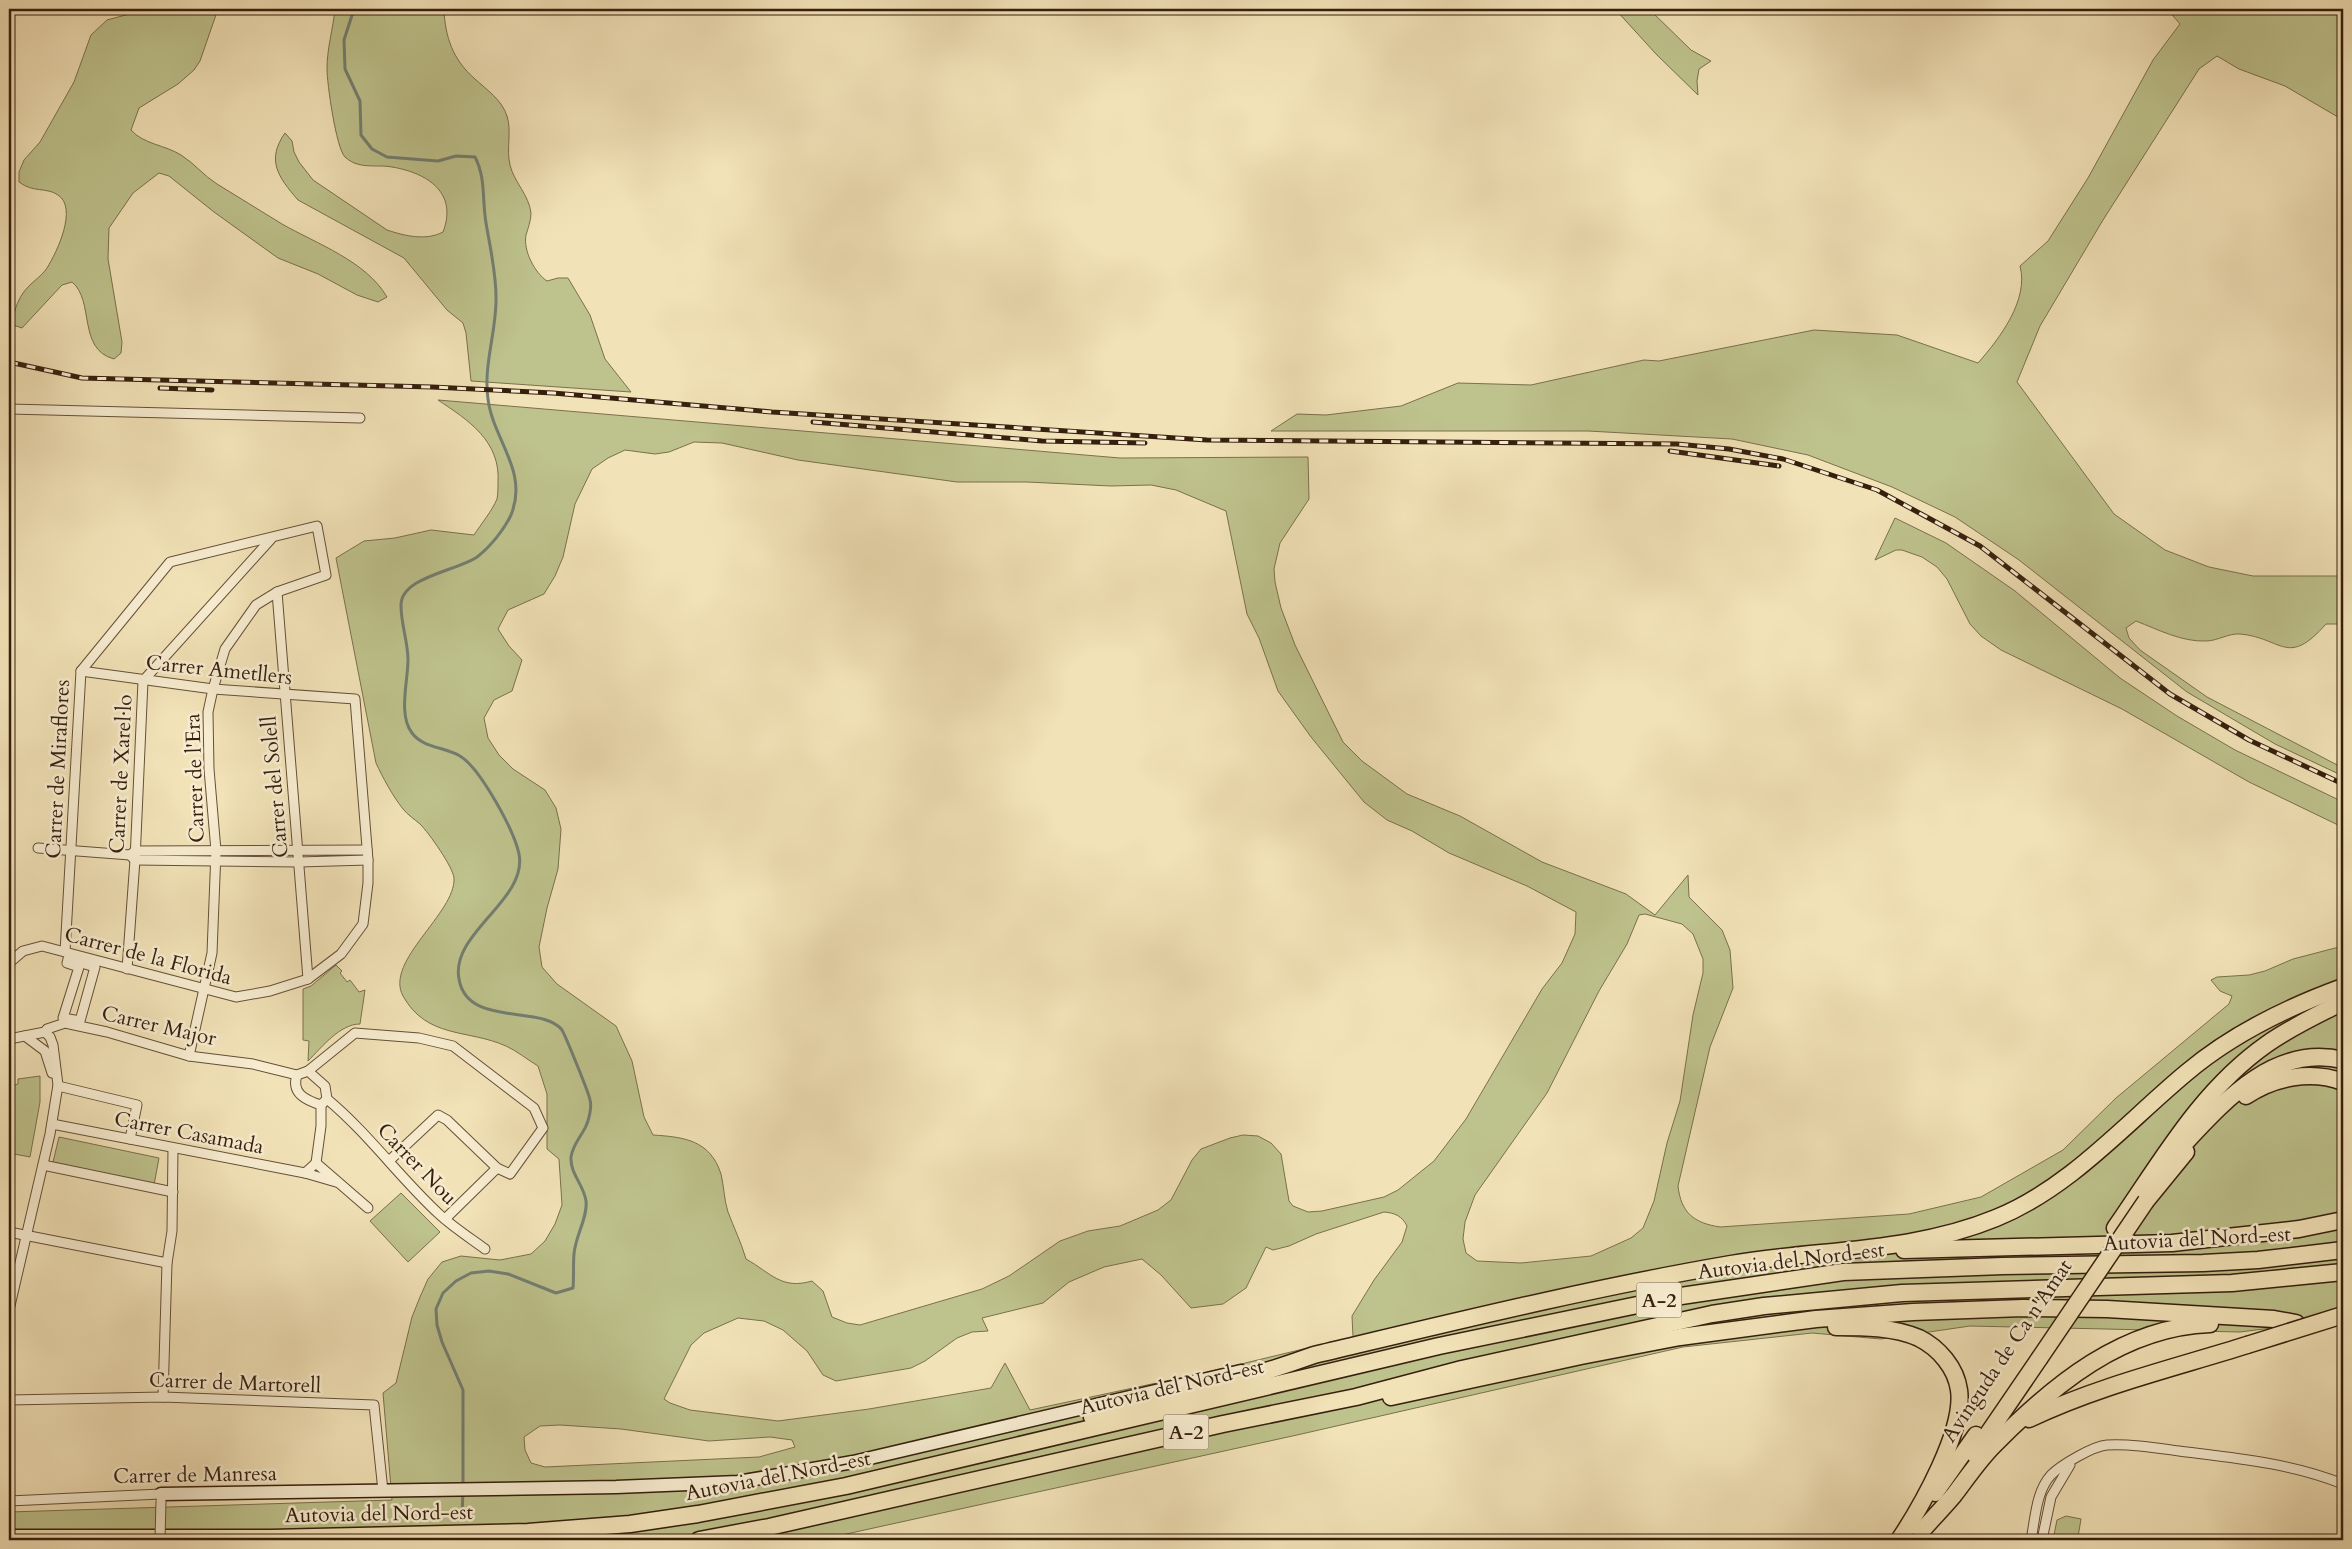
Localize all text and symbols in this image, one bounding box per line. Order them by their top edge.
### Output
street label: Carrer Ametllers [144,648,294,692]
street label: Carrer de Miraflores [39,679,77,859]
street label: Carrer de Xarel·lo [102,693,140,855]
street label: Carrer de l'Era [178,713,212,843]
street label: Carrer del Solell [254,715,296,859]
street label: Carrer de la Florida [61,920,235,992]
street label: Carrer Major [99,999,220,1053]
street label: Carrer Casamada [112,1104,266,1162]
street label: Carrer Nou [370,1116,464,1212]
street label: Autovia del Nord-est [2102,1220,2292,1258]
street label: Autovia del Nord-est [1696,1235,1886,1287]
street label: Avinguda de Ca n'Amat [1935,1254,2079,1448]
road number: A-2 [1636,1282,1682,1318]
street label: Autovia del Nord-est [1077,1352,1267,1422]
street label: Carrer de Martorell [149,1366,321,1400]
road number: A-2 [1164,1414,1208,1450]
street label: Autovia del Nord-est [683,1444,873,1508]
street label: Carrer de Manresa [113,1459,277,1491]
street label: Autovia del Nord-est [285,1498,474,1530]

